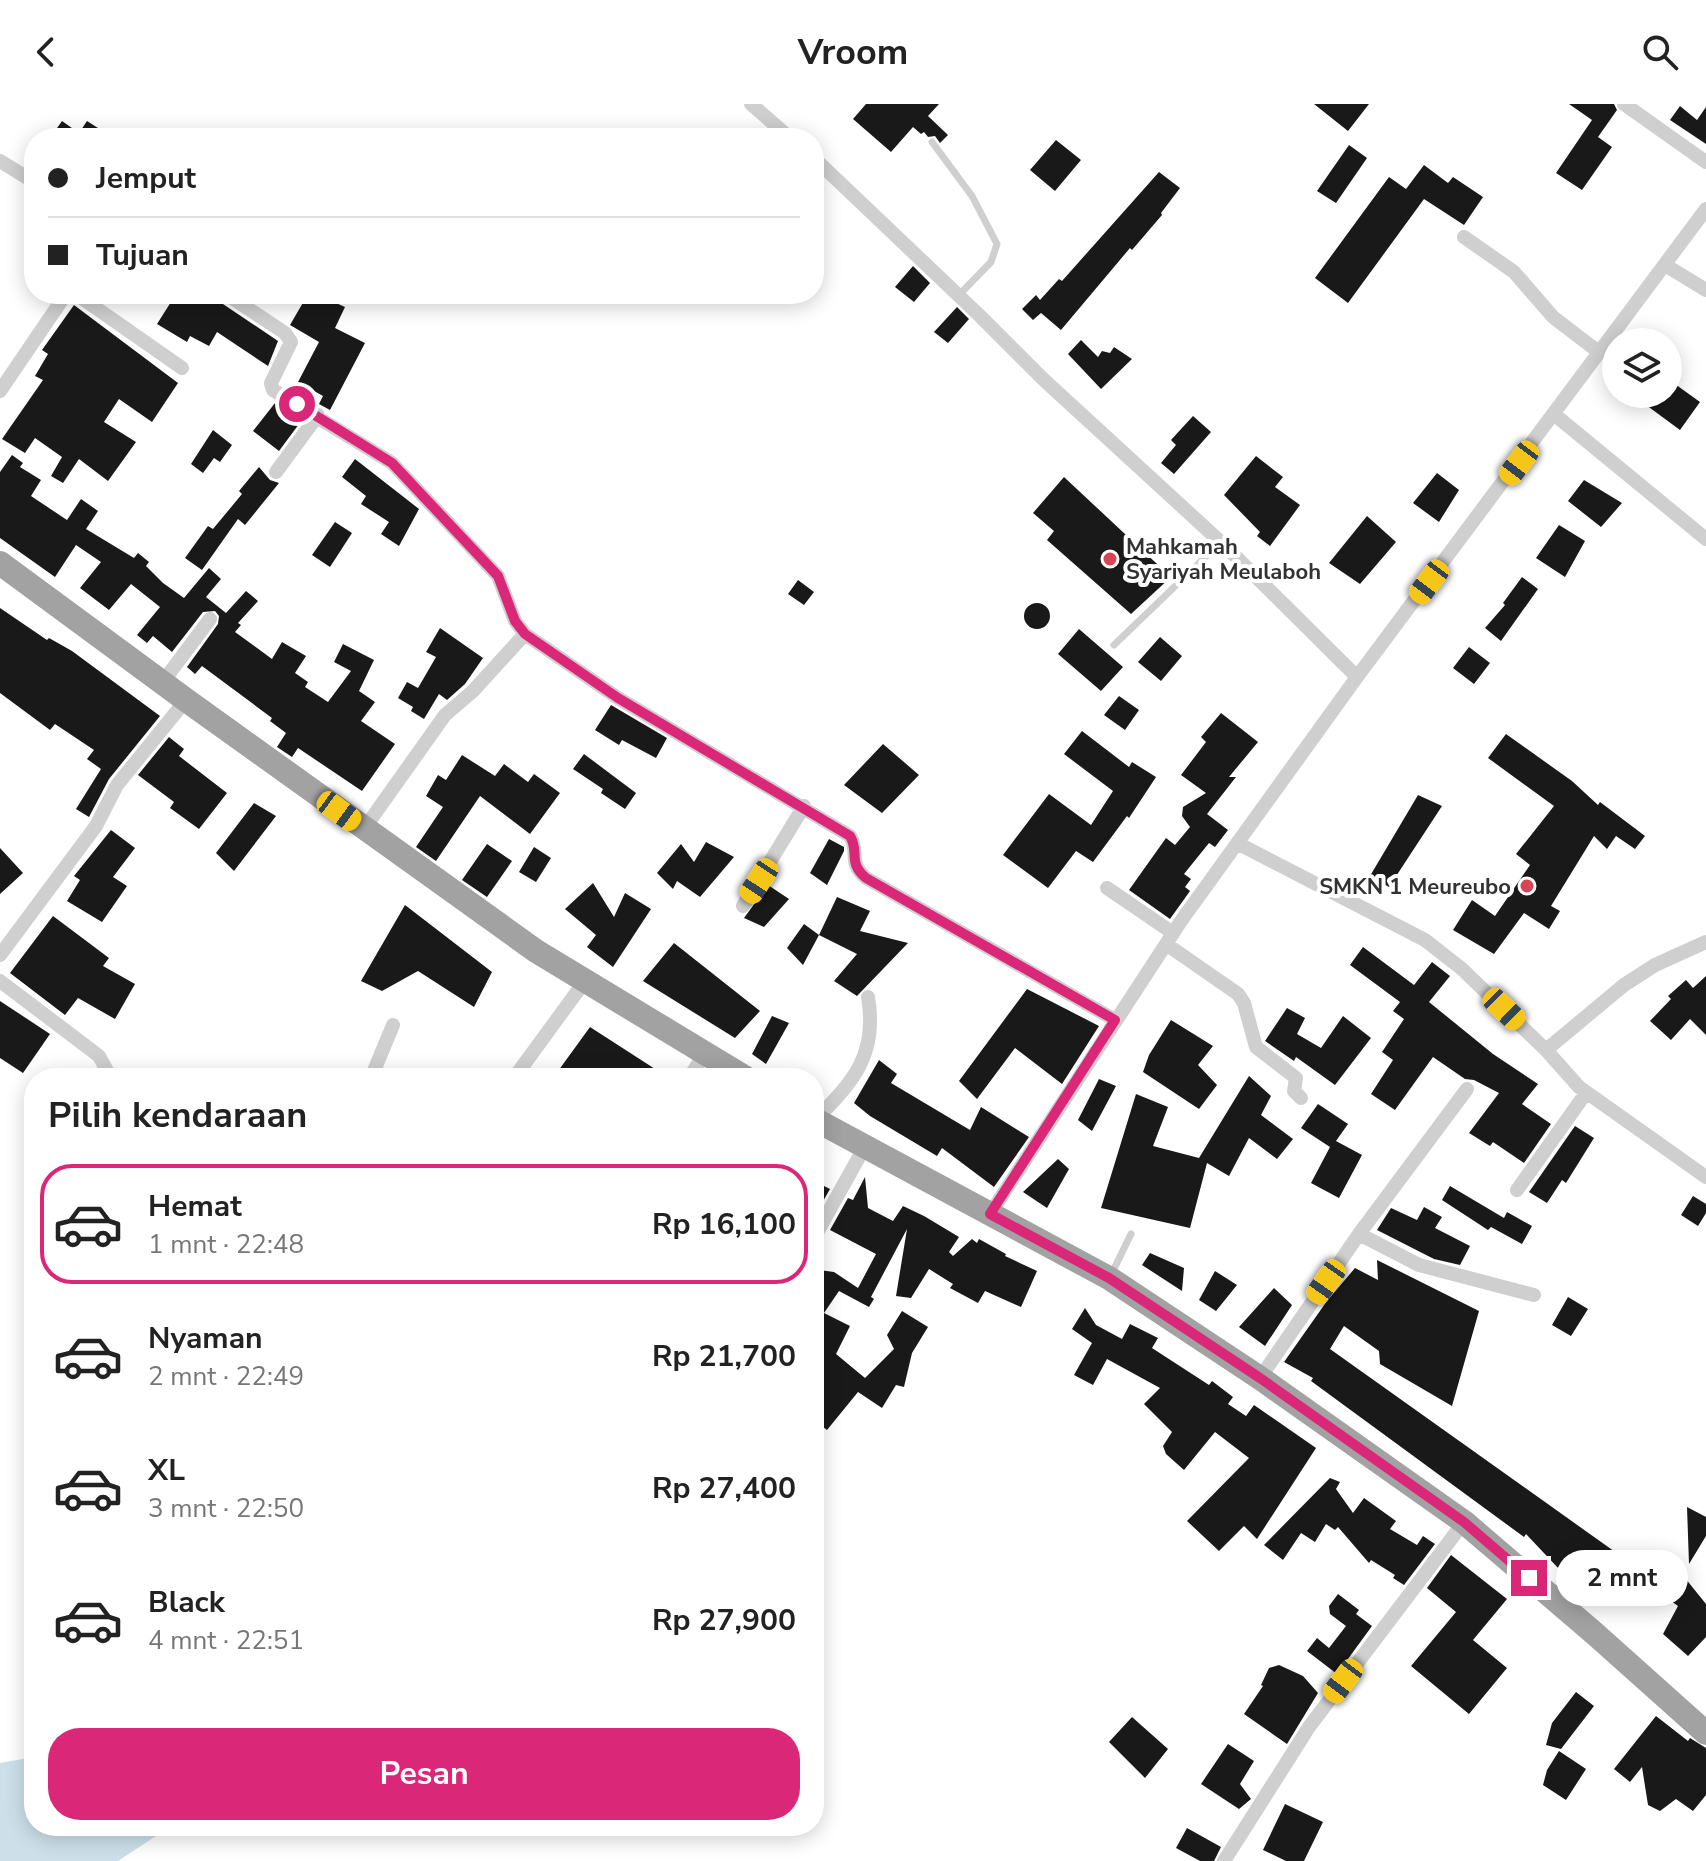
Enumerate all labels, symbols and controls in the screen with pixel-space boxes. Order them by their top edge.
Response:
text: Vroom [798,28,908,77]
icon: back [24,30,68,74]
icon: search [1638,30,1682,74]
text: Jemput [96,158,196,199]
text: Tujuan [96,235,189,276]
map controls [1602,328,1682,408]
button: layers [1602,328,1682,408]
route start [279,386,315,422]
car [1495,437,1543,489]
place label: Mahkamah Syariyah Meulaboh [1126,532,1321,587]
marker: Mahkamah Syariyah Meulaboh [1101,550,1119,568]
car [1405,556,1453,608]
car [313,787,365,835]
car [736,854,782,908]
place label: SMKN 1 Meureubo [1319,872,1511,902]
marker: SMKN 1 Meureubo [1518,877,1536,895]
car [1478,984,1530,1034]
text: Pilih kendaraan [48,1091,307,1140]
text: Hemat [148,1186,242,1227]
icon: car [52,1188,124,1260]
text: Rp 16,100 [652,1204,796,1245]
text: 1 mnt · 22:48 [148,1227,304,1262]
car [1302,1255,1350,1309]
text: Nyaman [148,1318,263,1359]
icon: car [52,1320,124,1392]
text: Rp 21,700 [652,1336,796,1377]
text: 2 mnt · 22:49 [148,1359,304,1394]
text: XL [148,1450,185,1491]
icon: car [52,1452,124,1524]
text: Rp 27,400 [652,1468,796,1509]
text: 3 mnt · 22:50 [148,1491,304,1526]
callout: 2 mnt [1557,1550,1689,1606]
route end [1511,1560,1547,1596]
text: 2 mnt [1587,1560,1657,1595]
text: Black [148,1582,225,1623]
icon: car [52,1584,124,1656]
text: Rp 27,900 [652,1600,796,1641]
text: 4 mnt · 22:51 [148,1623,304,1658]
car [1319,1655,1367,1707]
button: Pesan [48,1728,800,1820]

